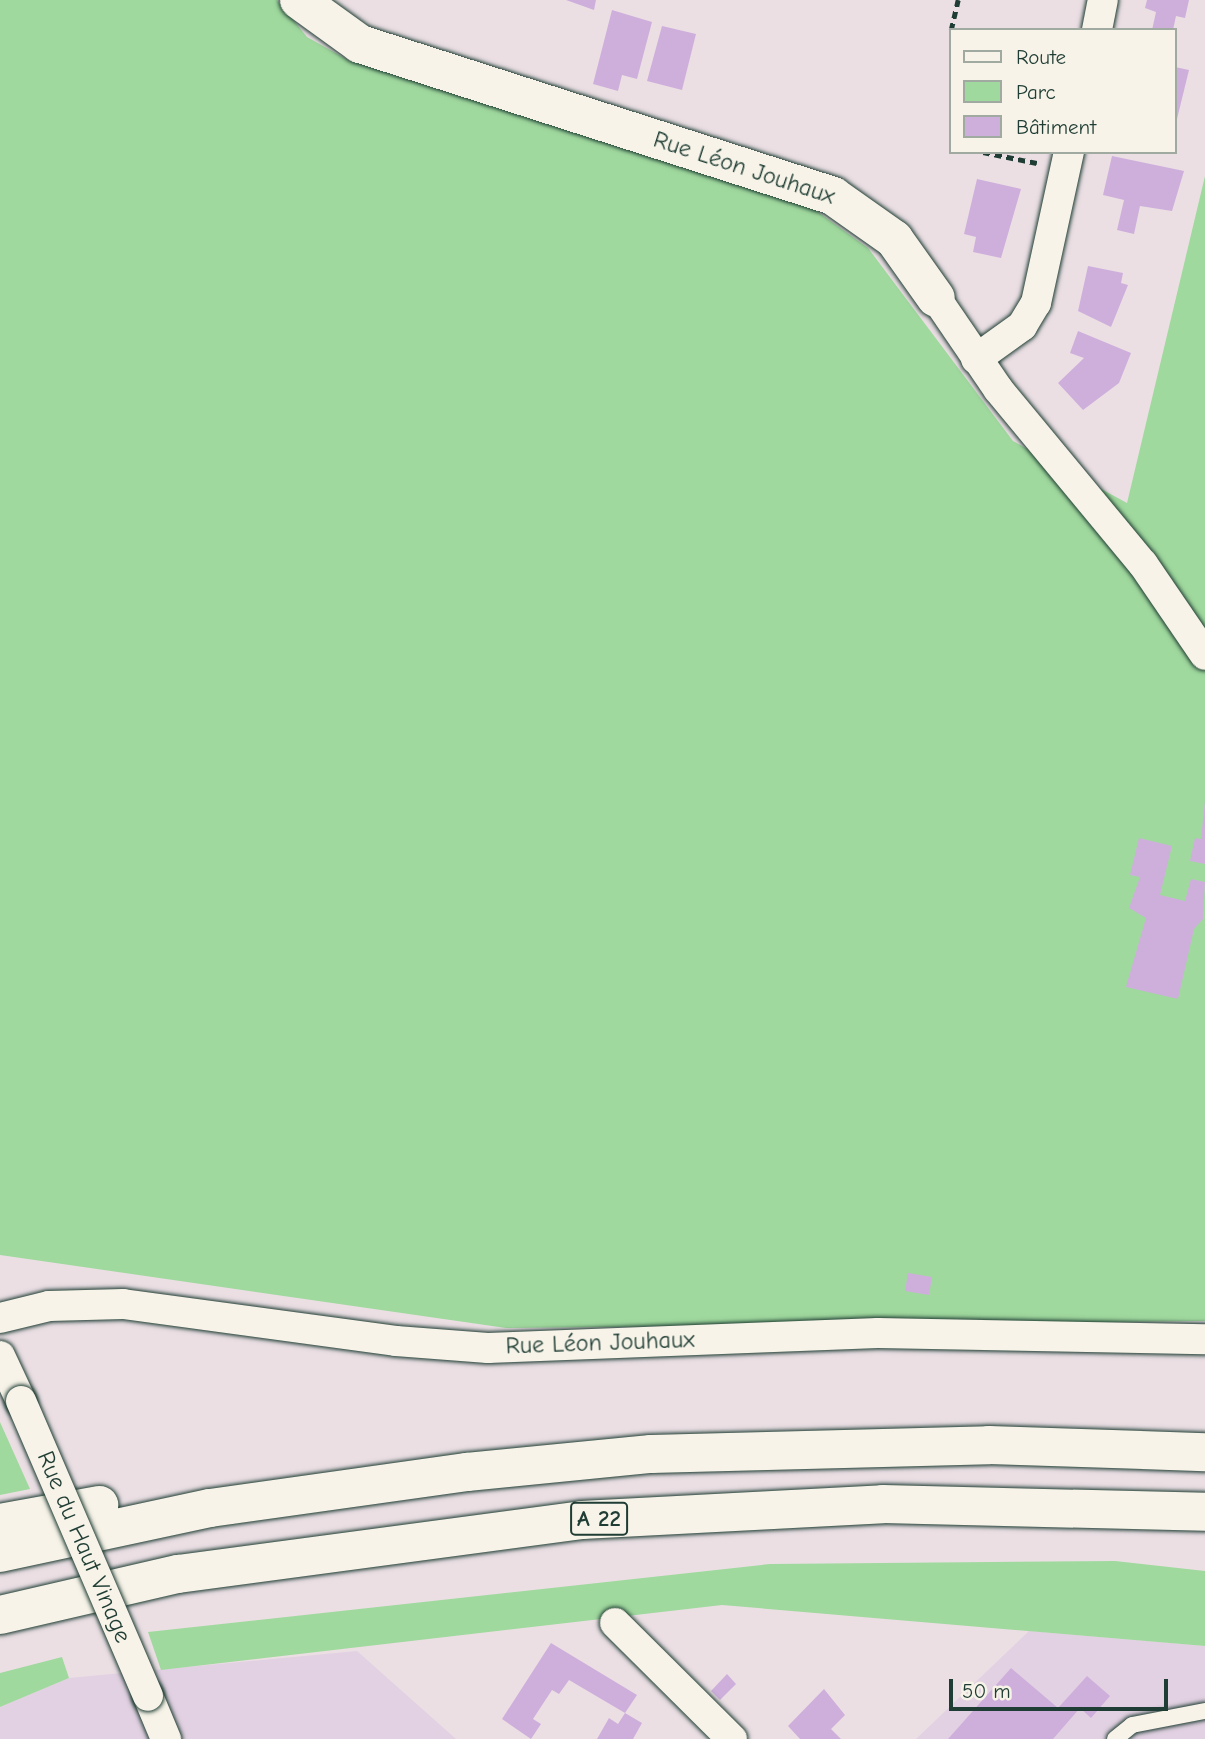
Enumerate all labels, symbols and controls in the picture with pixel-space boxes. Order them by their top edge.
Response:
legend [950,28,1177,154]
text: Route [1016,45,1066,69]
text: Parc [1016,80,1056,104]
text: Bâtiment [1016,115,1096,139]
street label: Rue Léon Jouhaux [650,125,838,211]
street label: Rue Léon Jouhaux [505,1325,695,1361]
street label: Rue du Haut Vinage [31,1447,137,1647]
road number: A 22 [569,1500,629,1538]
scale bar [953,1666,1172,1710]
text: 50 m [962,1679,1011,1703]

